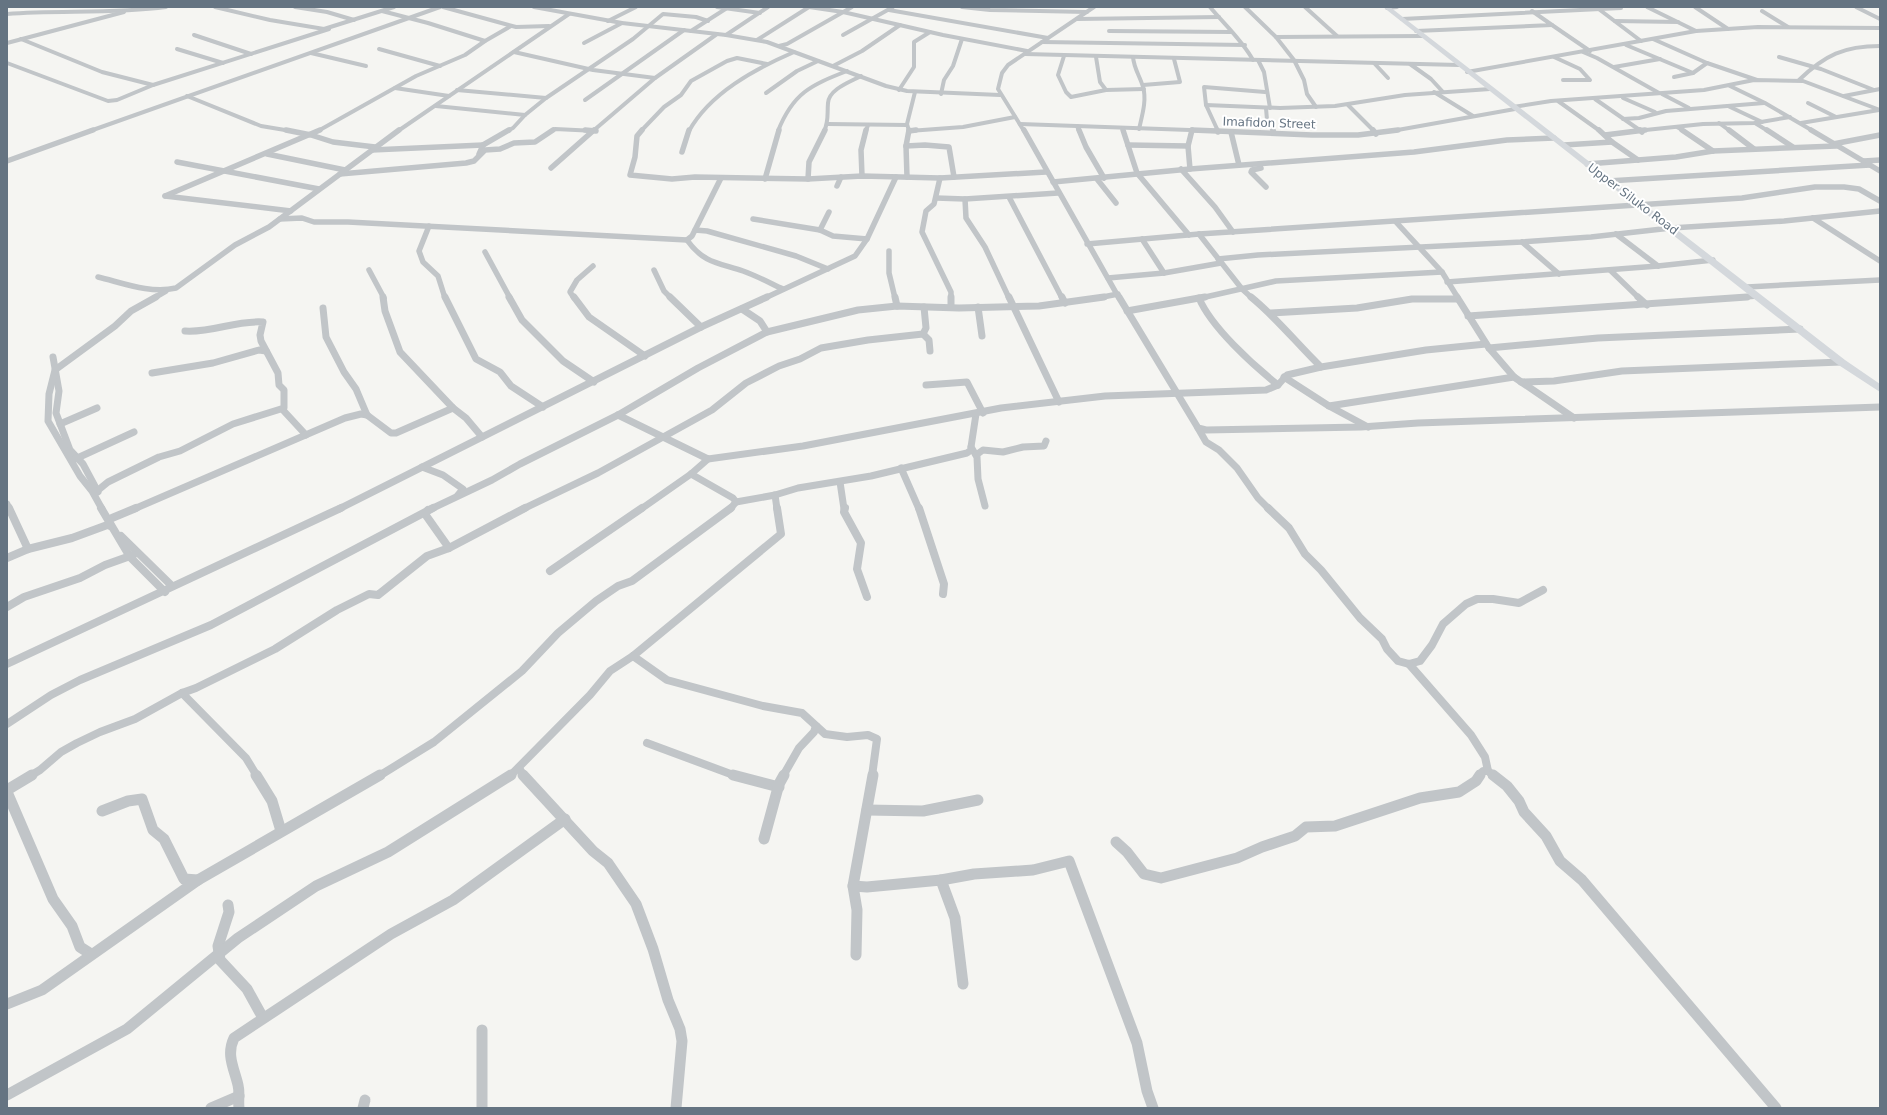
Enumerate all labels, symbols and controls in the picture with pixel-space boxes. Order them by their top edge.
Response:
street label: Imafidon Street [1222,114,1316,132]
street label: Upper Siluko Road [1585,160,1681,238]

